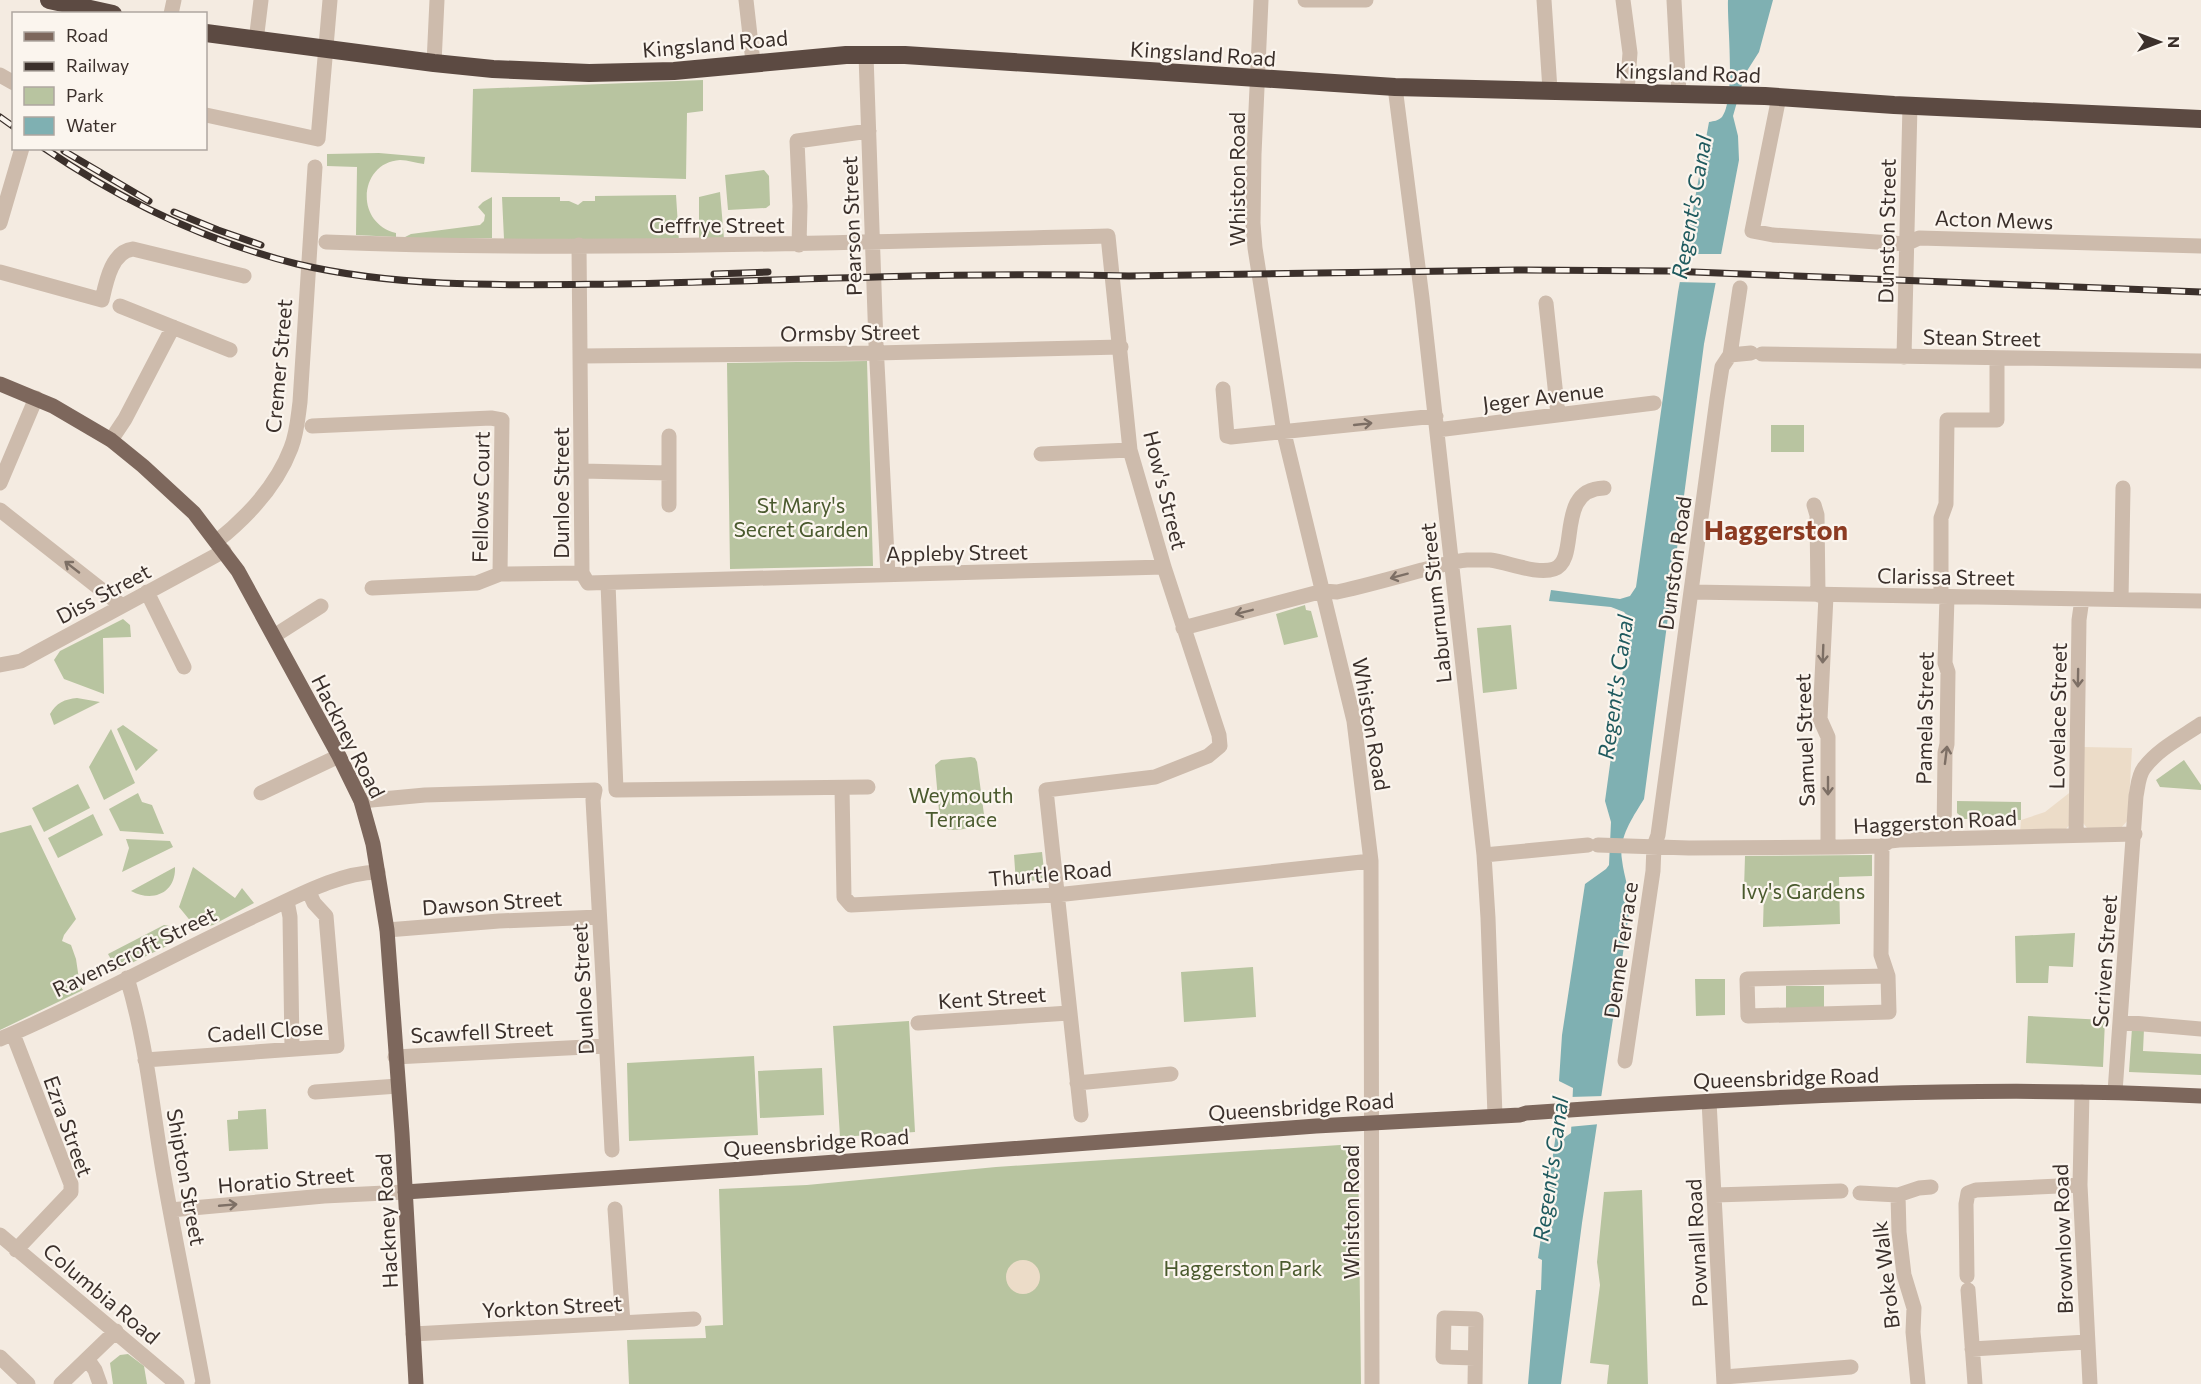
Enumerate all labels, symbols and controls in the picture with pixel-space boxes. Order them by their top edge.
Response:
legend [12,12,207,150]
north arrow [2129,12,2189,72]
text: Road [66,24,108,46]
street label: Kingsland Road [641,24,789,62]
street label: Kingsland Road [1129,35,1277,71]
text: N [2165,36,2184,48]
text: Railway [66,54,129,76]
street label: Kingsland Road [1615,57,1761,87]
text: Park [66,84,104,106]
street label: Whiston Road [1224,112,1249,246]
text: Water [66,114,117,136]
water label: Regent's Canal [1665,133,1717,281]
street label: Pearson Street [836,155,866,297]
street label: Dunston Street [1872,158,1900,304]
street label: Acton Mews [1934,204,2054,234]
street label: Geffrye Street [649,212,785,237]
street label: Cremer Street [260,298,296,434]
street label: Ormsby Street [780,318,920,346]
street label: Stean Street [1923,323,2041,351]
street label: Jeger Avenue [1481,376,1605,416]
one-way arrow [1352,418,1372,429]
street label: Dunloe Street [548,427,573,559]
street label: How's Street [1139,428,1193,552]
street label: Fellows Court [466,431,494,563]
park label: St Mary's Secret Garden [733,492,869,541]
street label: Dunston Road [1652,495,1696,631]
district label: Haggerston [1704,513,1848,546]
street label: Laburnum Street [1414,522,1456,684]
street label: Appleby Street [886,538,1028,566]
street label: Diss Street [52,558,154,628]
one-way arrow [64,560,80,573]
street label: Clarissa Street [1877,562,2015,590]
one-way arrow [1390,571,1409,583]
one-way arrow [1235,607,1254,619]
water label: Regent's Canal [1592,613,1639,761]
street label: Lovelace Street [2043,642,2071,790]
one-way arrow [1818,644,1829,664]
street label: Pamela Street [1910,651,1938,785]
street label: Whiston Road [1348,656,1396,792]
one-way arrow [2072,668,2084,688]
street label: Hackney Road [307,670,391,802]
street label: Samuel Street [1789,673,1819,807]
one-way arrow [1940,746,1951,766]
one-way arrow [1822,776,1834,796]
park label: Weymouth Terrace [909,782,1013,831]
street label: Haggerston Road [1852,804,2018,838]
street label: Thurtle Road [987,855,1113,891]
park label: Ivy's Gardens [1741,878,1865,903]
street label: Denne Terrace [1598,880,1642,1020]
street label: Dawson Street [421,885,563,919]
street label: Scriven Street [2087,894,2121,1028]
street label: Ravenscroft Street [48,901,220,1001]
street label: Dunloe Street [566,923,598,1055]
street label: Kent Street [937,981,1047,1013]
street label: Cadell Close [206,1013,324,1047]
street label: Scawfell Street [410,1015,554,1047]
street label: Queensbridge Road [1692,1061,1880,1093]
street label: Ezra Street [39,1072,99,1180]
street label: Queensbridge Road [1207,1087,1395,1125]
water label: Regent's Canal [1527,1095,1574,1243]
street label: Shipton Street [163,1107,211,1247]
street label: Queensbridge Road [722,1123,910,1161]
street label: Whiston Road [1338,1145,1363,1279]
street label: Hackney Road [370,1153,402,1289]
street label: Horatio Street [216,1161,356,1197]
street label: Brownlow Road [2047,1164,2077,1314]
street label: Pownall Road [1680,1178,1712,1308]
one-way arrow [217,1199,237,1210]
street label: Broke Walk [1866,1220,1904,1330]
street label: Columbia Road [39,1237,165,1349]
park label: Haggerston Park [1164,1255,1322,1280]
street label: Yorkton Street [481,1290,623,1322]

